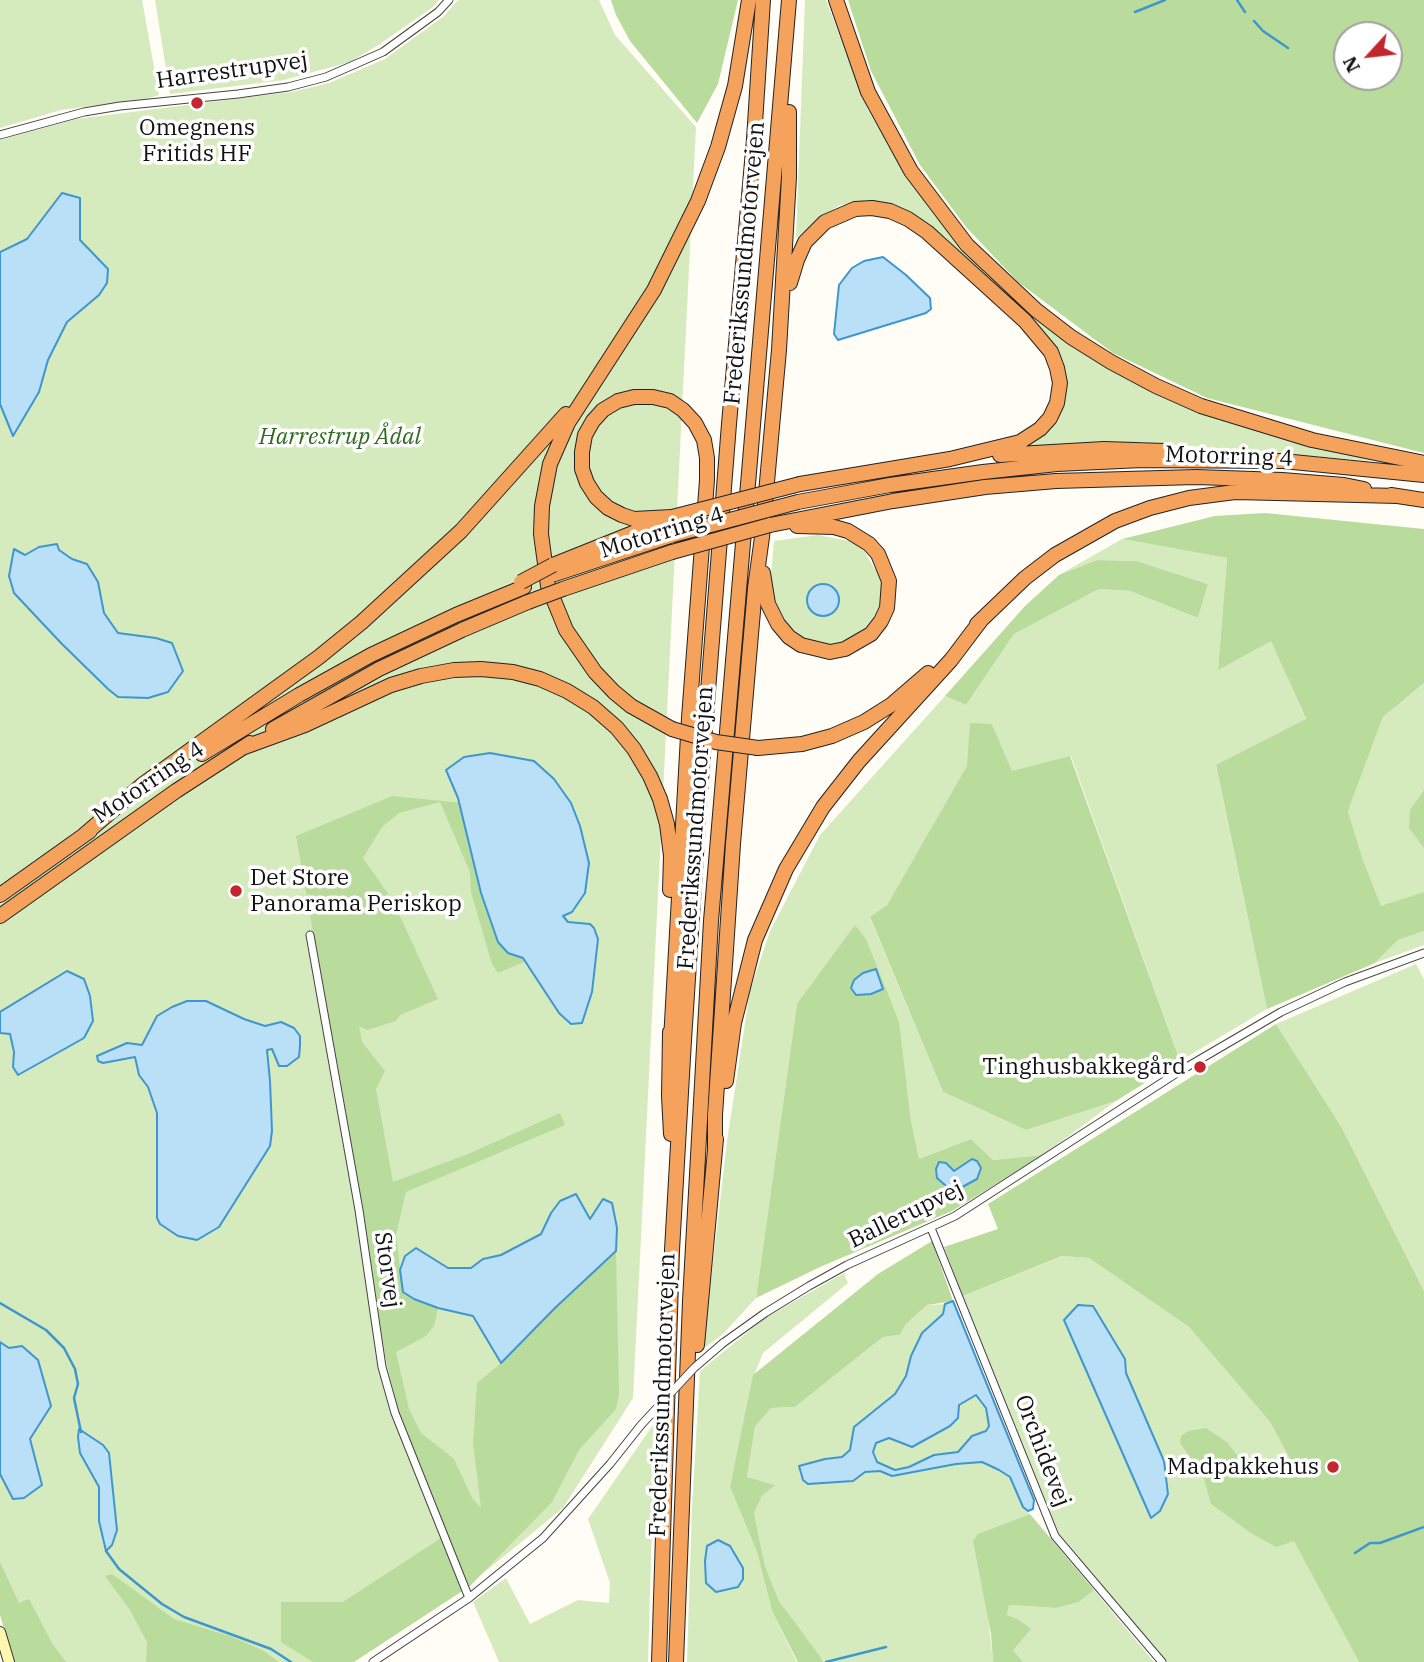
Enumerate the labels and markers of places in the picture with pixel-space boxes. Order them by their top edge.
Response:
marker: Omegnens Fritids HF [189,95,205,111]
place label: Omegnens Fritids HF [139,114,255,168]
place label: Det Store Panorama Periskop [250,864,462,918]
marker: Det Store Panorama Periskop [228,883,244,899]
place label: Tinghusbakkegård [982,1053,1186,1081]
marker: Tinghusbakkegård [1192,1059,1208,1075]
place label: Madpakkehus [1167,1453,1319,1481]
marker: Madpakkehus [1325,1459,1341,1475]

